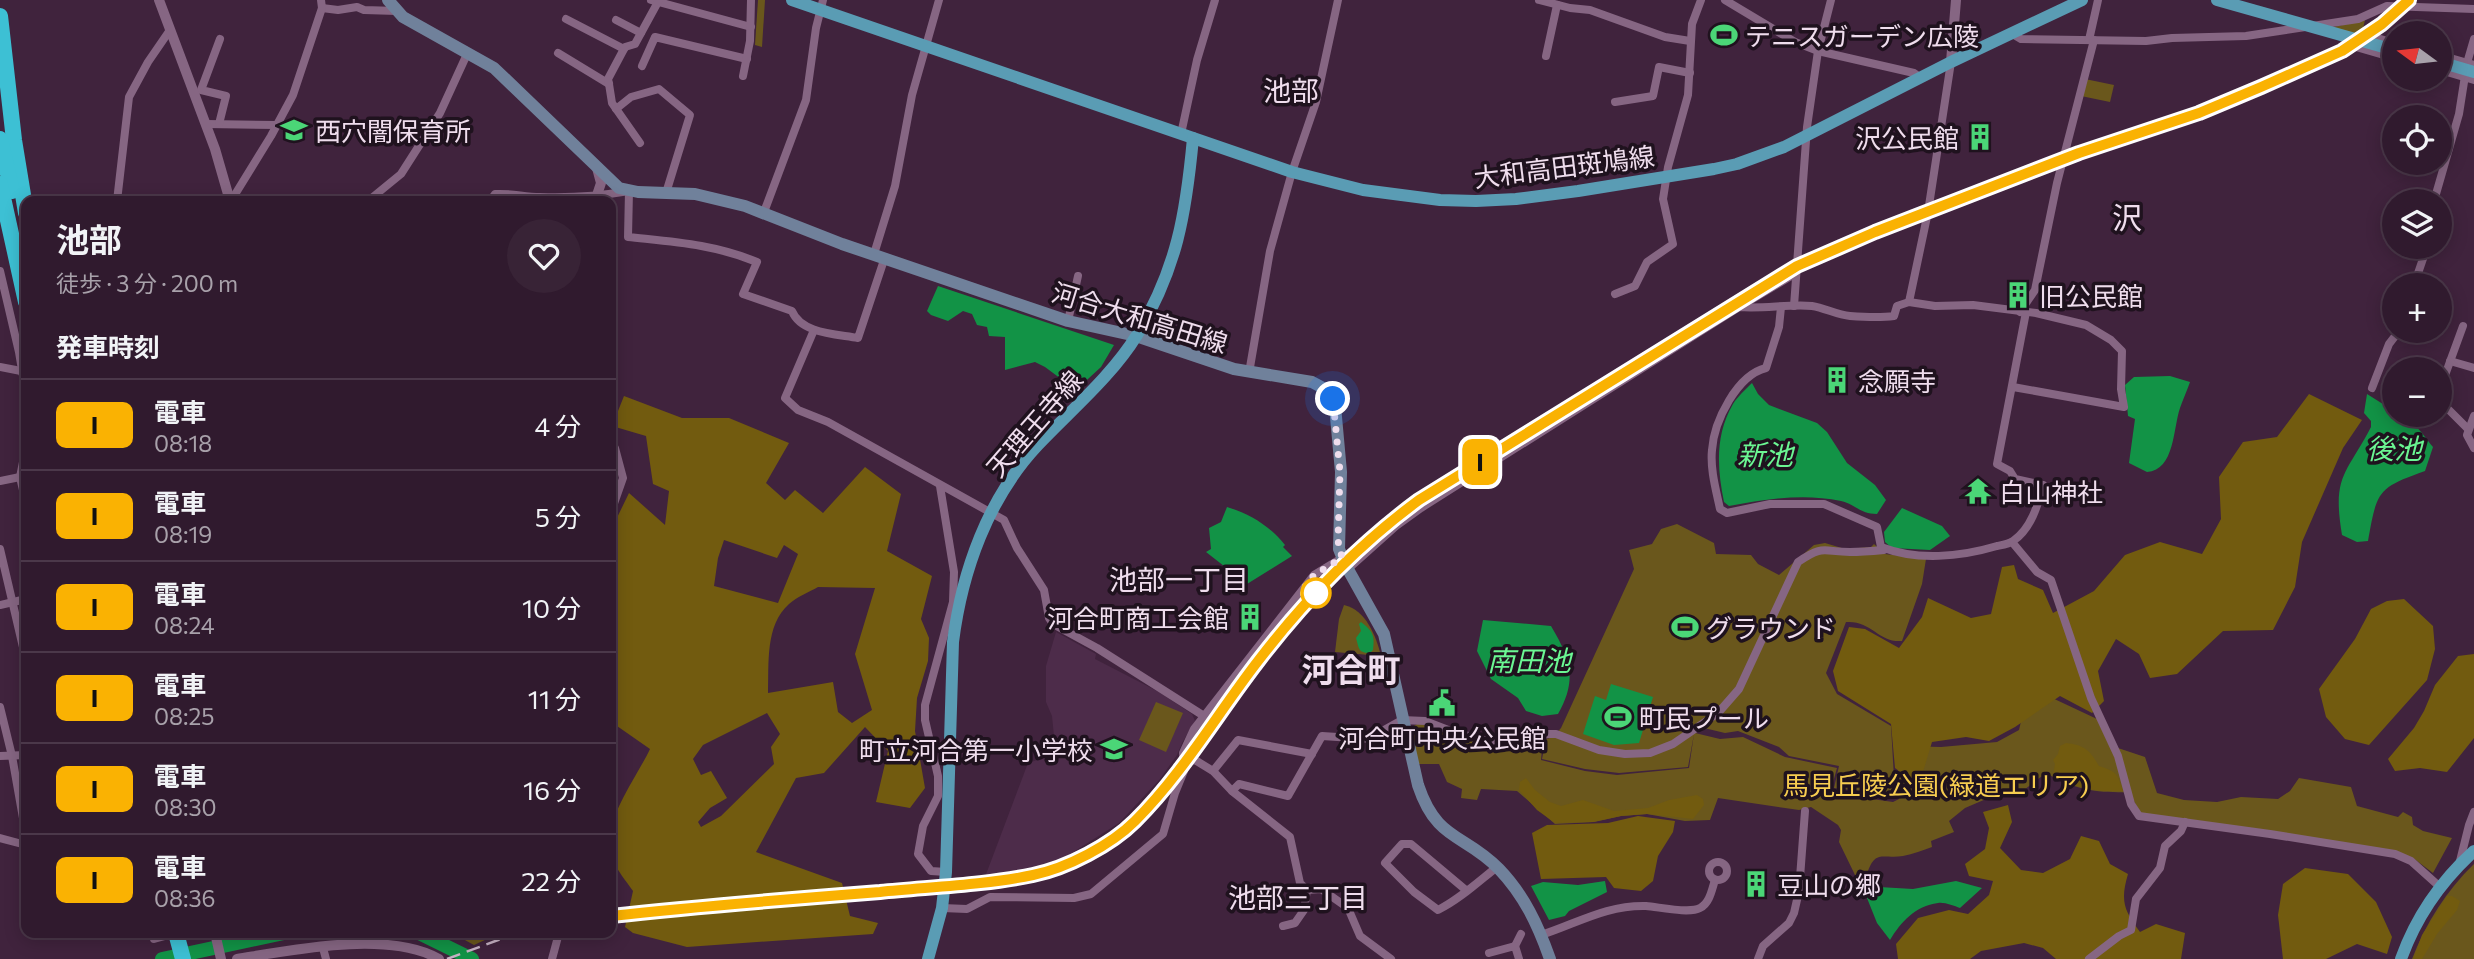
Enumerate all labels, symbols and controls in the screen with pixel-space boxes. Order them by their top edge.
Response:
sports icon: テニスガーデン広陵 [1709,20,1739,50]
place label: テニスガーデン広陵 [1745,20,1979,51]
north arrow [2382,21,2452,91]
map controls [2382,21,2452,427]
district label: 池部 [1263,73,1319,107]
button: locate [2382,105,2452,175]
school or university icon: 西穴闇保育所 [279,115,309,145]
place label: 西穴闇保育所 [315,115,471,146]
place label: 沢公民館 [1855,122,1959,153]
building icon: 沢公民館 [1965,122,1995,152]
street label: 大和高田斑鳩線 [1472,140,1656,192]
button: layers [2382,189,2452,259]
district label: 沢 [2112,198,2142,235]
text: 池部 [56,218,122,259]
button: heart [507,219,581,293]
text: 徒歩 · 3 分 · 200 m [56,269,238,297]
button: + [2382,273,2452,343]
street label: 河合大和高田線 [1048,276,1232,358]
building icon: 旧公民館 [2003,280,2033,310]
place label: 旧公民館 [2039,280,2143,311]
text: 発車時刻 [56,331,160,362]
button: − [2382,357,2452,427]
street label: 天理王寺線 [980,364,1088,482]
building icon: 念願寺 [1822,365,1852,395]
place label: 念願寺 [1858,365,1936,396]
your location [1315,381,1350,416]
text: 電車 [154,396,206,427]
text: I [91,410,98,439]
text: 4 分 [534,410,581,441]
text: 08:18 [154,429,212,457]
water label: 後池 [2366,431,2425,465]
water label: 新池 [1737,437,1796,471]
line badge: I [1457,439,1503,485]
text: I [1476,447,1484,476]
temple icon: 白山神社 [1963,476,1993,506]
place label: 白山神社 [1999,476,2103,507]
text: 電車 [154,487,206,518]
text: I [91,501,98,530]
text: 5 分 [535,501,581,532]
text: 08:19 [154,520,212,548]
district label: 池部一丁目 [1109,562,1249,596]
text: 電車 [154,578,206,609]
unlabelled marker [1301,578,1331,608]
text: I [91,592,98,621]
text: 10 分 [522,592,581,623]
place label: 河合町商工会館 [1047,602,1229,633]
building icon: 河合町商工会館 [1235,602,1265,632]
text: 08:24 [154,611,215,639]
sports icon: グラウンド [1670,612,1700,642]
place label: グラウンド [1706,612,1836,643]
water label: 南田池 [1487,643,1574,677]
district label: 河合町 [1302,648,1401,689]
text: 電車 [154,669,206,700]
text: I [91,683,98,712]
text: 11 分 [528,683,581,714]
public building icon: 河合町中央公民館 [1427,688,1457,718]
text: 08:25 [154,702,214,730]
sports icon: 町民プール [1603,702,1633,732]
place label: 町民プール [1639,702,1769,733]
place label: 河合町中央公民館 [1338,722,1546,753]
place label: 町立河合第一小学校 [859,734,1093,765]
school or university icon: 町立河合第一小学校 [1099,734,1129,764]
text: 電車 [154,760,206,791]
park label: 馬見丘陵公園(緑道エリア) [1783,769,2089,800]
text: I [91,774,98,803]
text: 16 分 [523,774,581,805]
text: 08:30 [154,793,217,821]
text: 電車 [154,851,206,882]
text: I [91,865,98,894]
text: 22 分 [521,865,581,896]
building icon: 豆山の郷 [1741,869,1771,899]
place label: 豆山の郷 [1777,869,1881,900]
district label: 池部三丁目 [1228,880,1368,914]
text: 08:36 [154,884,215,912]

